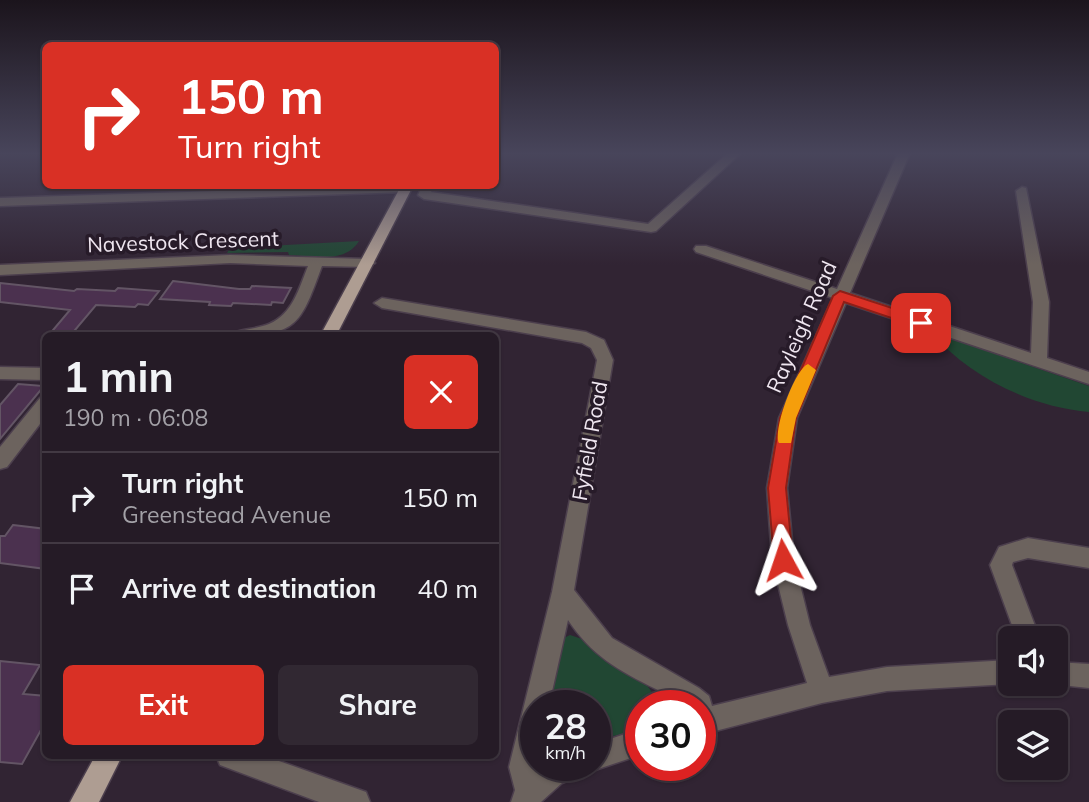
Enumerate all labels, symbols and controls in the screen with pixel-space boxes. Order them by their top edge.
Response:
text: 150 m [178,65,324,126]
icon: right [63,70,154,161]
text: Turn right [178,126,321,166]
street label: Navestock Crescent [87,225,279,257]
street label: Rayleigh Road [760,257,842,397]
pin [891,293,951,353]
icon: arrive [902,304,940,342]
text: 1 min [63,350,174,403]
button: close [404,355,478,429]
street label: Fyfield Road [566,379,612,503]
text: 190 m · 06:08 [63,403,208,432]
text: Turn right [122,467,243,500]
icon: right [63,479,101,517]
text: 150 m [402,481,478,514]
text: Greenstead Avenue [122,500,331,529]
position arrow [746,523,820,597]
icon: arrive [63,570,101,608]
text: Arrive at destination [122,572,377,605]
text: 40 m [417,572,478,605]
map controls [998,626,1068,780]
button: sound [998,626,1068,696]
button: Exit [63,665,264,745]
button: Share [278,665,478,745]
speed limit sign: 30 [625,690,716,781]
text: 28 [544,704,587,748]
button: layers [998,710,1068,780]
text: km/h [545,741,586,764]

